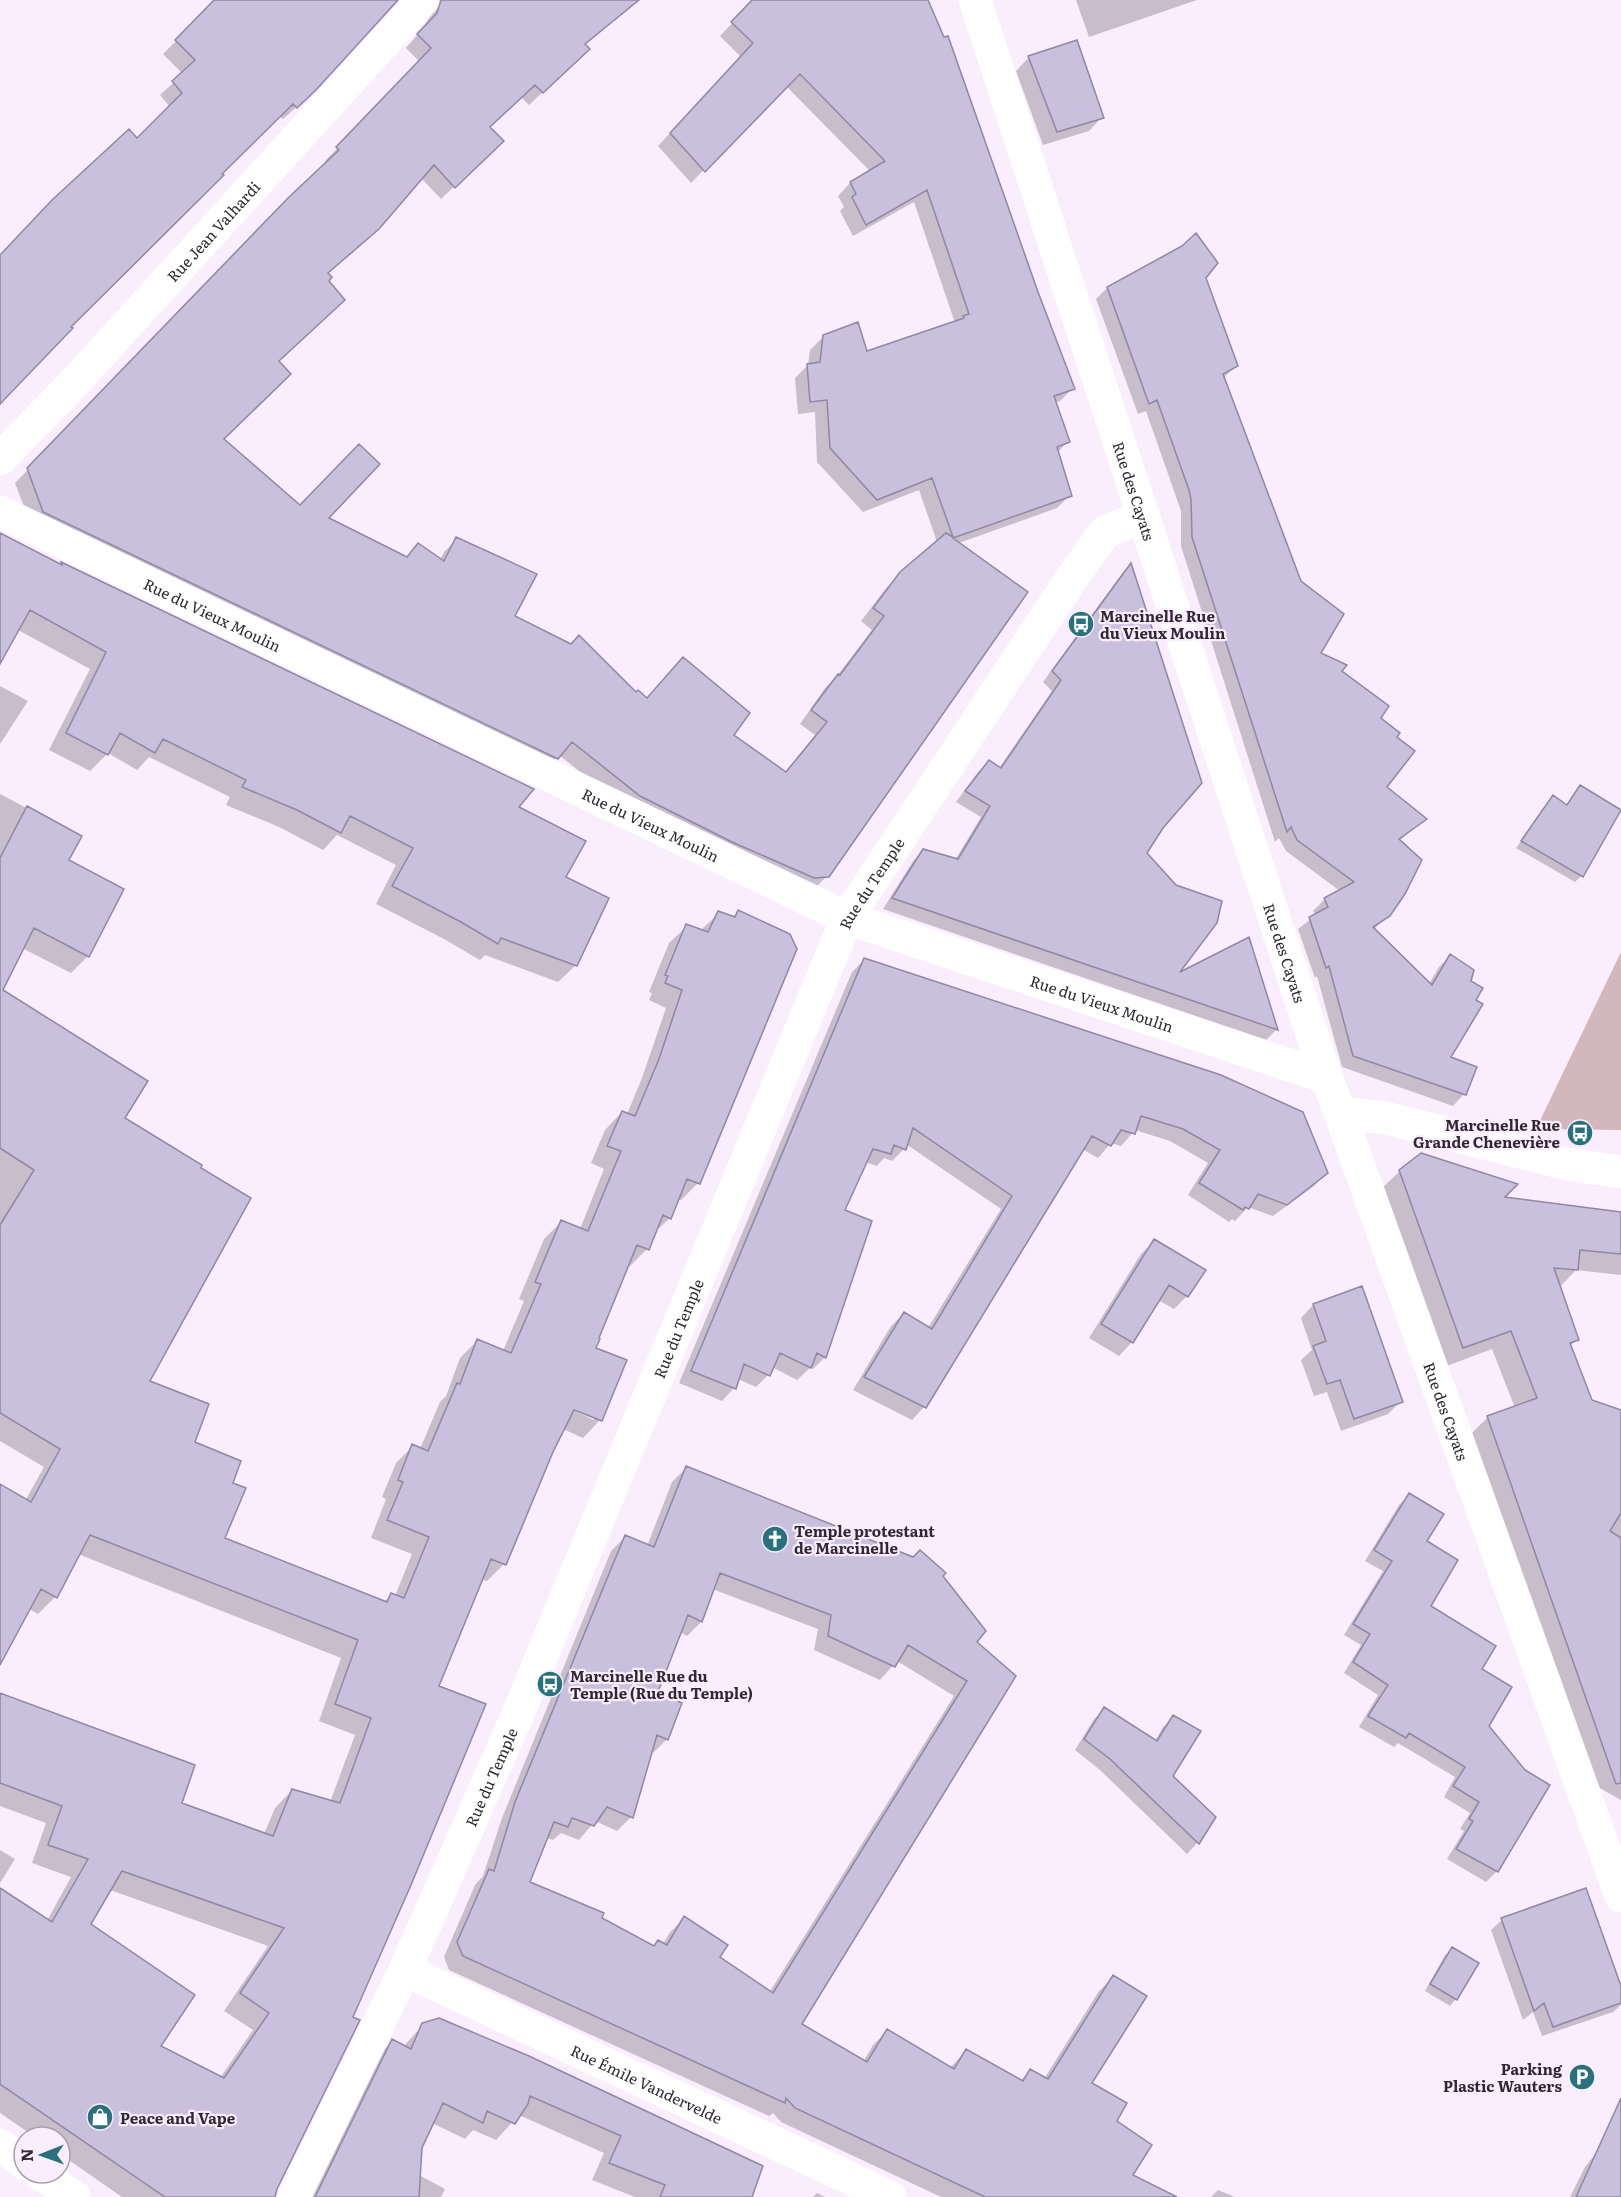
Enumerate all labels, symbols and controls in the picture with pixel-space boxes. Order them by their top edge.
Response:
street label: Rue Jean Valhardi [161,175,265,286]
street label: Rue des Cayats [1108,438,1162,543]
street label: Rue du Vieux Moulin [140,571,285,657]
place label: Marcinelle Rue du Vieux Moulin [1100,604,1226,644]
bus stop icon: Marcinelle Rue du Vieux Moulin [1066,609,1096,639]
street label: Rue du Vieux Moulin [579,781,724,867]
street label: Rue du Temple [832,832,909,932]
street label: Rue des Cayats [1259,900,1312,1005]
street label: Rue du Vieux Moulin [1027,968,1177,1037]
place label: Marcinelle Rue Grande Chenevière [1413,1113,1561,1153]
bus stop icon: Marcinelle Rue Grande Chenevière [1565,1118,1595,1148]
street label: Rue du Temple [647,1275,708,1381]
street label: Rue des Cayats [1419,1359,1475,1464]
place label: Temple protestant de Marcinelle [794,1519,935,1559]
church icon: Temple protestant de Marcinelle [760,1524,790,1554]
place label: Marcinelle Rue du Temple (Rue du Temple) [570,1664,753,1704]
bus stop icon: Marcinelle Rue du Temple (Rue du Temple) [535,1669,565,1699]
street label: Rue du Temple [458,1723,522,1830]
street label: Rue Émile Vandervelde [567,2038,726,2129]
place label: Parking Plastic Wauters [1443,2057,1563,2097]
parking icon: Parking Plastic Wauters [1567,2062,1597,2092]
shop icon: Peace and Vape [85,2102,115,2132]
place label: Peace and Vape [120,2106,236,2129]
north arrow [12,2125,72,2185]
text: N [14,2148,38,2162]

